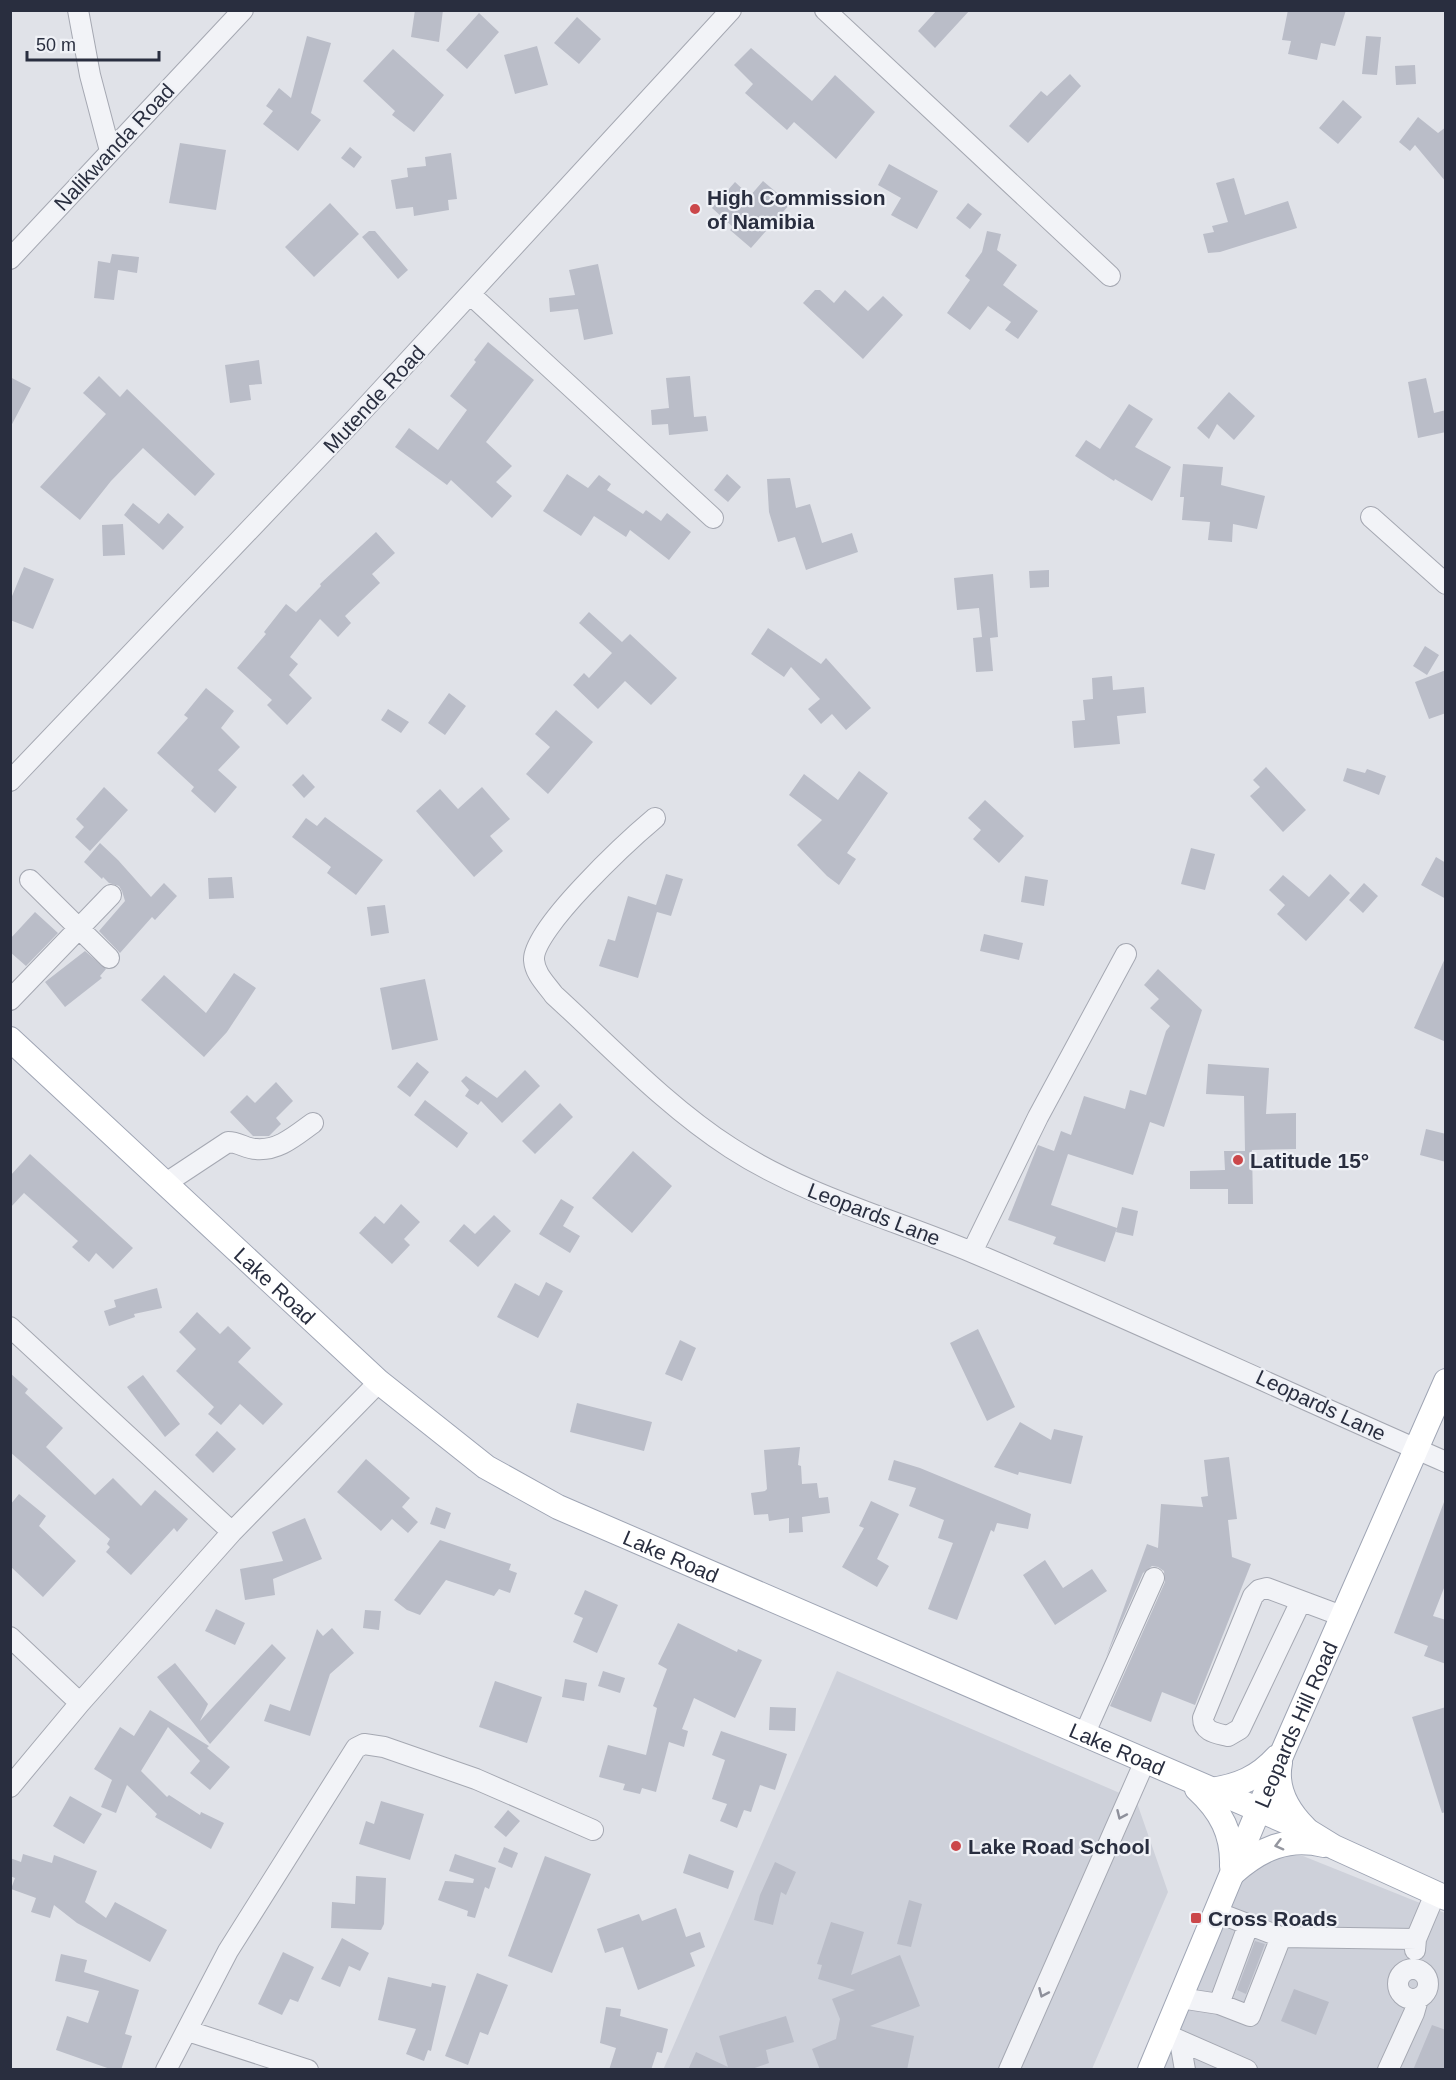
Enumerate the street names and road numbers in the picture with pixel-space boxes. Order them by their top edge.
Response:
street label: Nalikwanda Road [49,79,179,215]
street label: Mutende Road [319,341,429,457]
street label: Leopards Lane [804,1178,944,1250]
street label: Lake Road [230,1242,320,1328]
street label: Leopards Lane [1253,1365,1389,1445]
street label: Lake Road [620,1525,722,1587]
street label: Leopards Hill Road [1249,1638,1341,1811]
street label: Lake Road [1066,1718,1168,1779]

